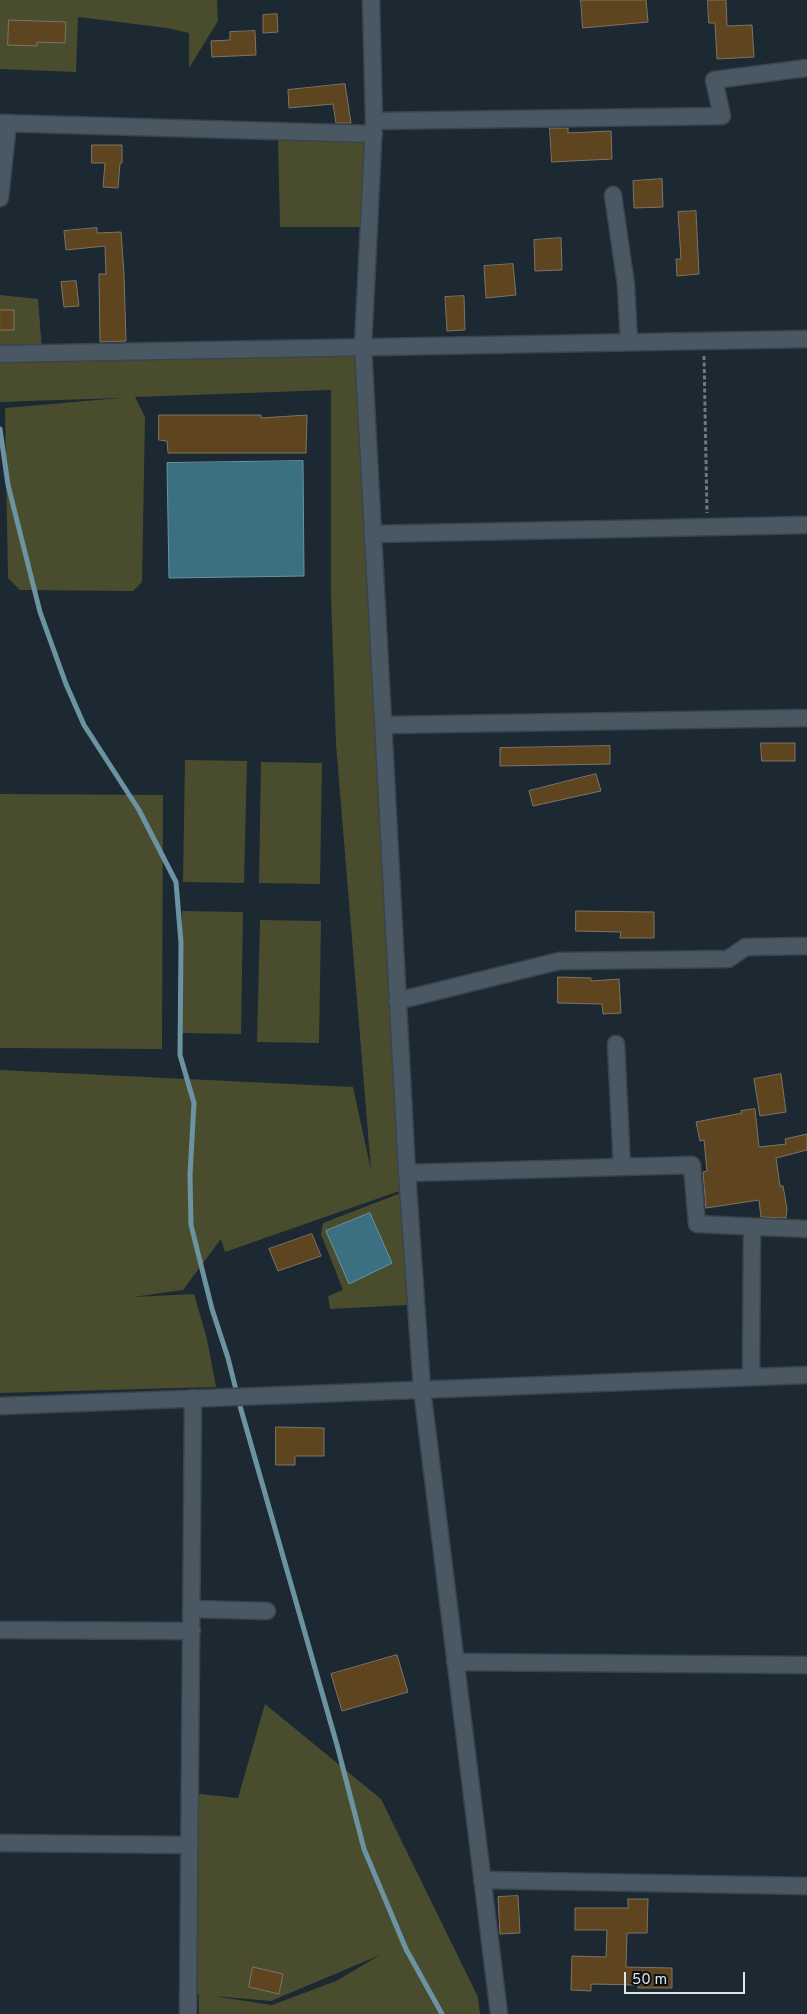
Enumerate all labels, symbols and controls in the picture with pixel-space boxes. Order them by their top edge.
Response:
scale bar [627,1962,748,1994]
text: 50 m [632,1971,667,1990]

